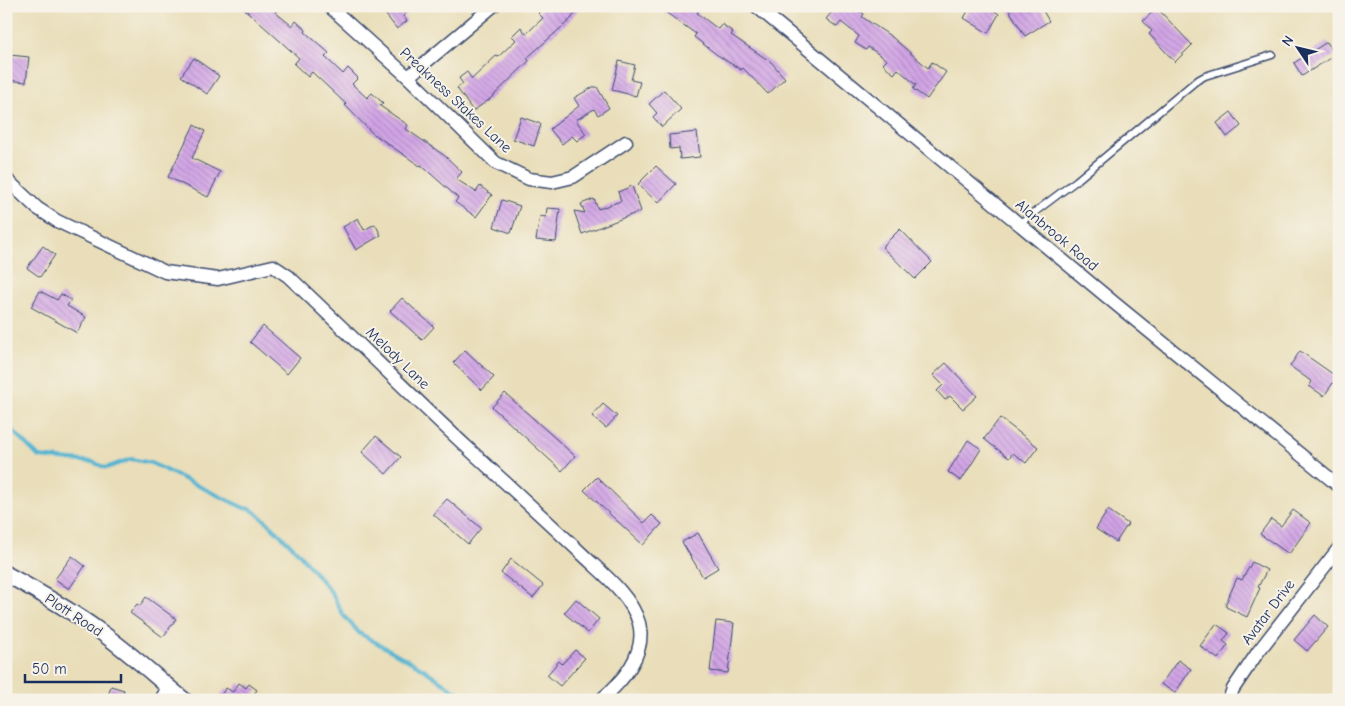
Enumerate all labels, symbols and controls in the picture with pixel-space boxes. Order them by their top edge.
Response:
north arrow [1272,22,1322,72]
text: N [1278,32,1297,49]
street label: Preakness Stakes Lane [396,44,516,157]
street label: Alanbrook Road [1012,195,1102,275]
street label: Melody Lane [362,323,434,393]
street label: Avatar Drive [1238,575,1299,648]
street label: Plott Road [42,590,106,640]
scale bar [25,651,121,683]
text: 50 m [32,660,67,678]

